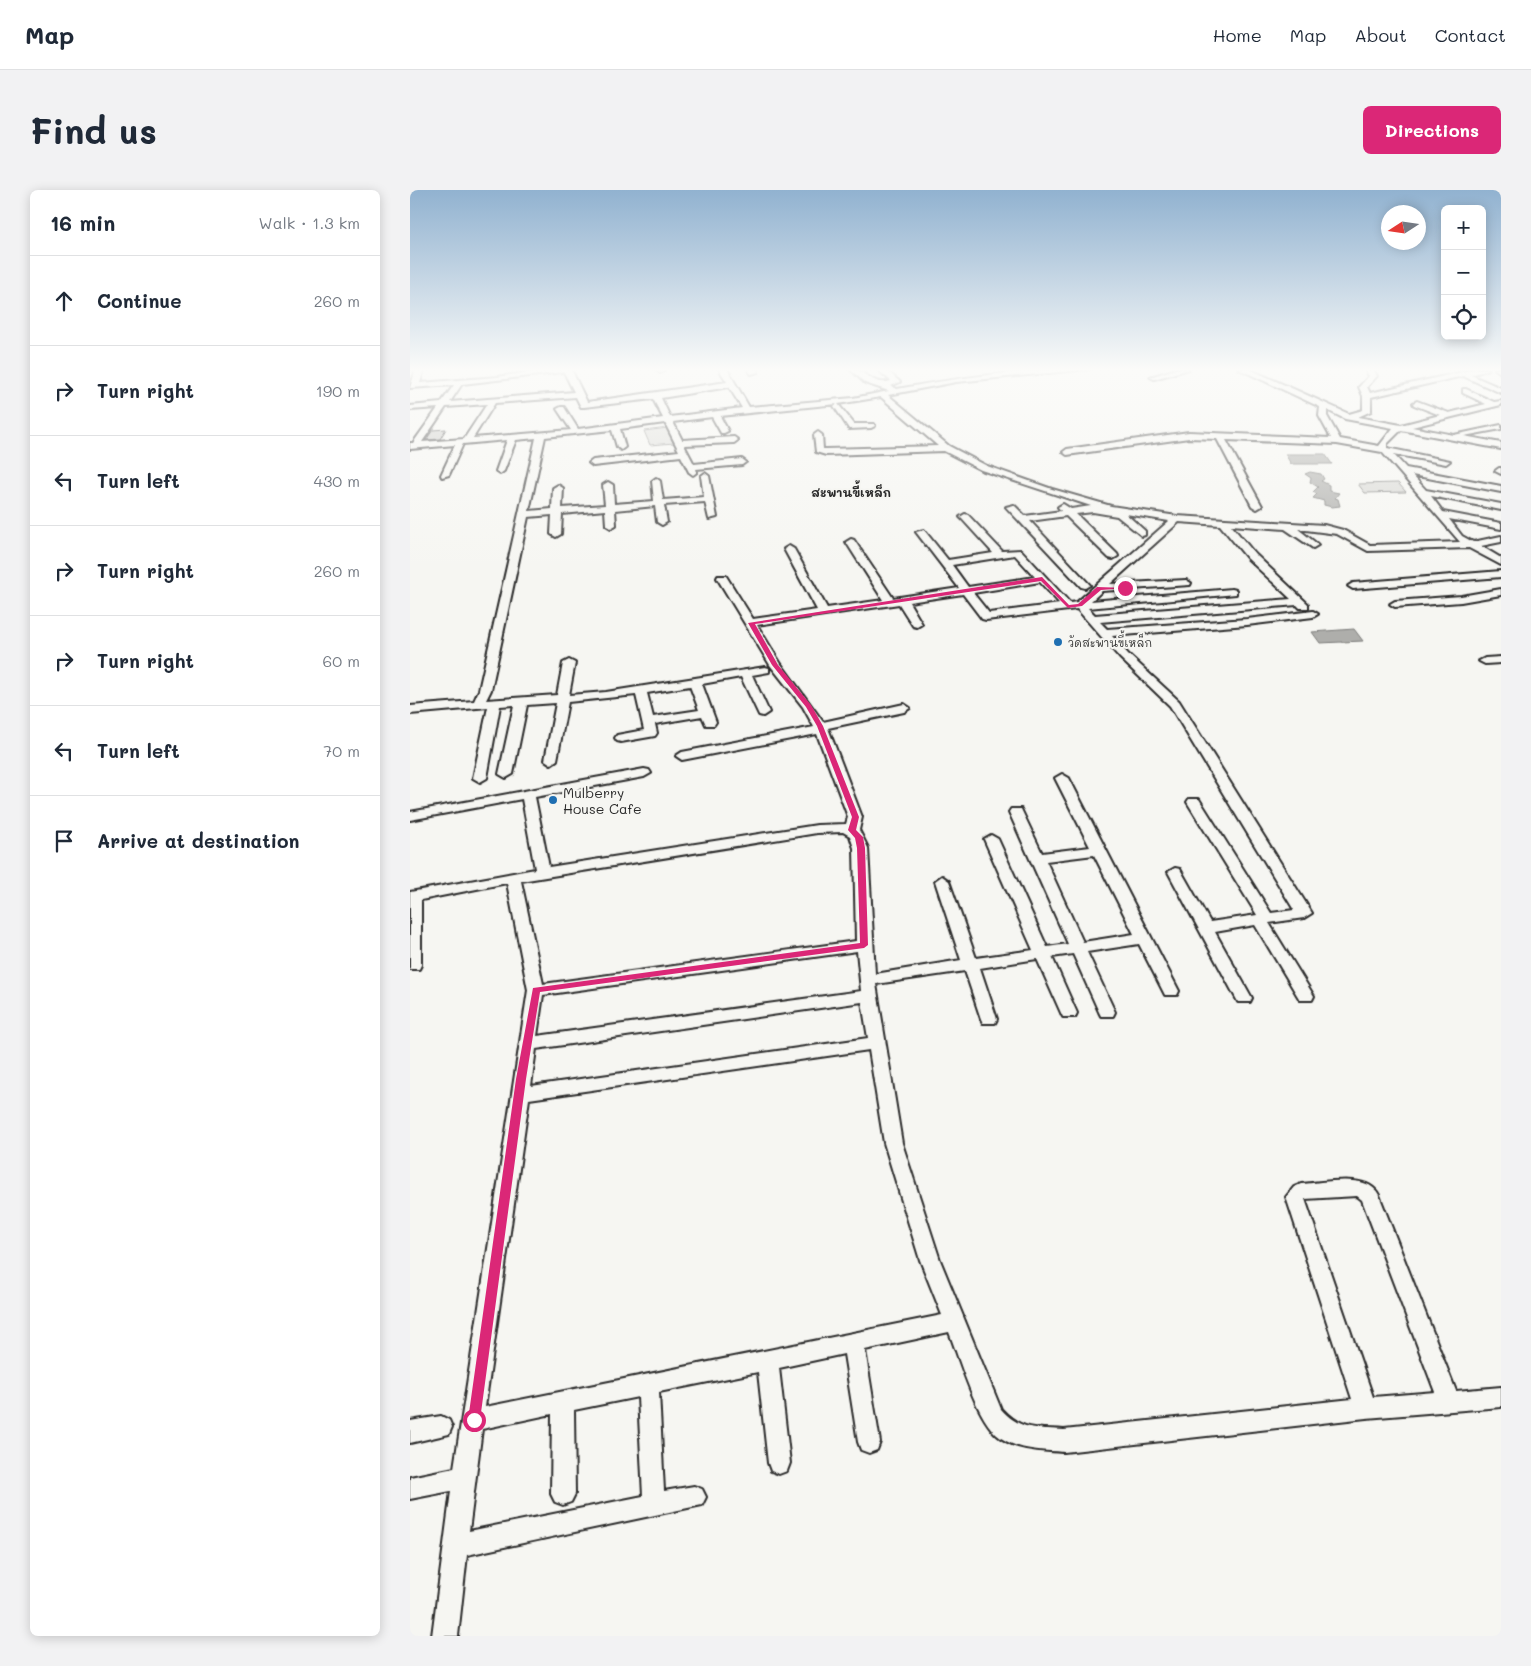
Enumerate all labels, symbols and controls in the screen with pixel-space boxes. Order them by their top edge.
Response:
text: Map [25,19,74,50]
text: Home [1213,23,1262,47]
text: Map [1290,23,1326,47]
text: About [1354,23,1407,47]
text: Contact [1435,23,1506,47]
button: Directions [1363,106,1501,154]
text: Find us [30,107,157,153]
north arrow [1381,205,1426,250]
map controls [1441,205,1486,340]
button: + [1441,205,1486,250]
text: 16 min [50,209,115,236]
text: Walk · 1.3 km [259,212,360,233]
button: − [1441,250,1486,295]
icon: ahead [50,287,78,315]
text: Continue [97,288,182,313]
text: 260 m [314,290,360,311]
button: locate [1441,295,1486,340]
icon: right [50,377,78,405]
text: Turn right [97,378,194,403]
text: 190 m [316,380,360,401]
icon: left [50,467,78,495]
text: Turn left [97,468,180,493]
text: 430 m [313,470,360,491]
district label: สะพานขี้เหล็ก [811,480,891,500]
icon: right [50,557,78,585]
text: Turn right [97,558,194,583]
text: 260 m [314,560,360,581]
route end [1114,577,1137,600]
place label: วัดสะพานขี้เหล็ก [1068,630,1152,650]
marker: วัดสะพานขี้เหล็ก [1052,636,1064,648]
icon: right [50,647,78,675]
text: Turn right [97,648,194,673]
text: 60 m [323,650,360,671]
icon: left [50,737,78,765]
text: Turn left [97,738,180,763]
text: 70 m [323,740,360,761]
place label: Mulberry House Cafe [563,783,642,818]
marker: Mulberry House Cafe [547,794,559,806]
icon: arrive [50,827,78,855]
text: Arrive at destination [97,828,300,853]
route start [463,1409,486,1432]

